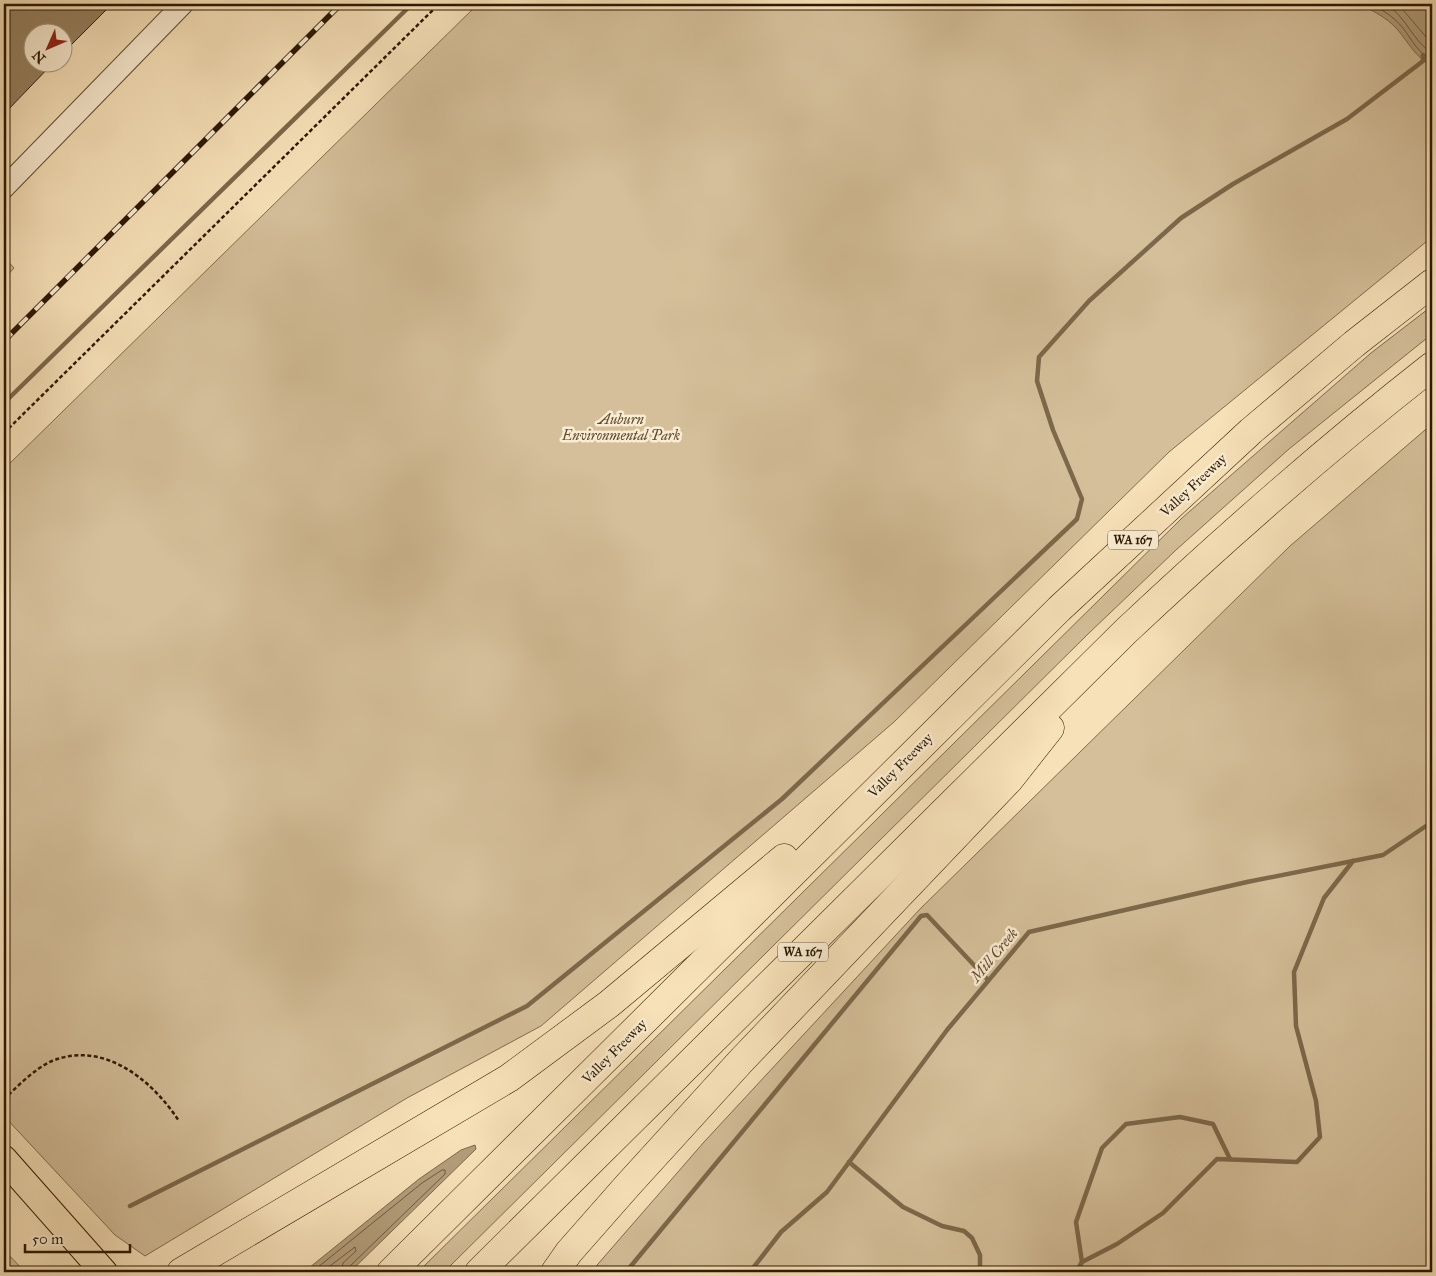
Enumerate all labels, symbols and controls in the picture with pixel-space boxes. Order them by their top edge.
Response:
north arrow [22,22,72,72]
text: N [29,47,49,67]
park label: Auburn Environmental Park [561,411,681,444]
street label: Valley Freeway [1156,450,1230,521]
road number: WA 167 [1108,530,1158,550]
street label: Valley Freeway [864,729,937,802]
water label: Mill Creek [965,924,1022,987]
road number: WA 167 [778,942,828,962]
street label: Valley Freeway [578,1015,651,1088]
scale bar [25,1221,130,1253]
text: 50 m [32,1230,64,1248]

